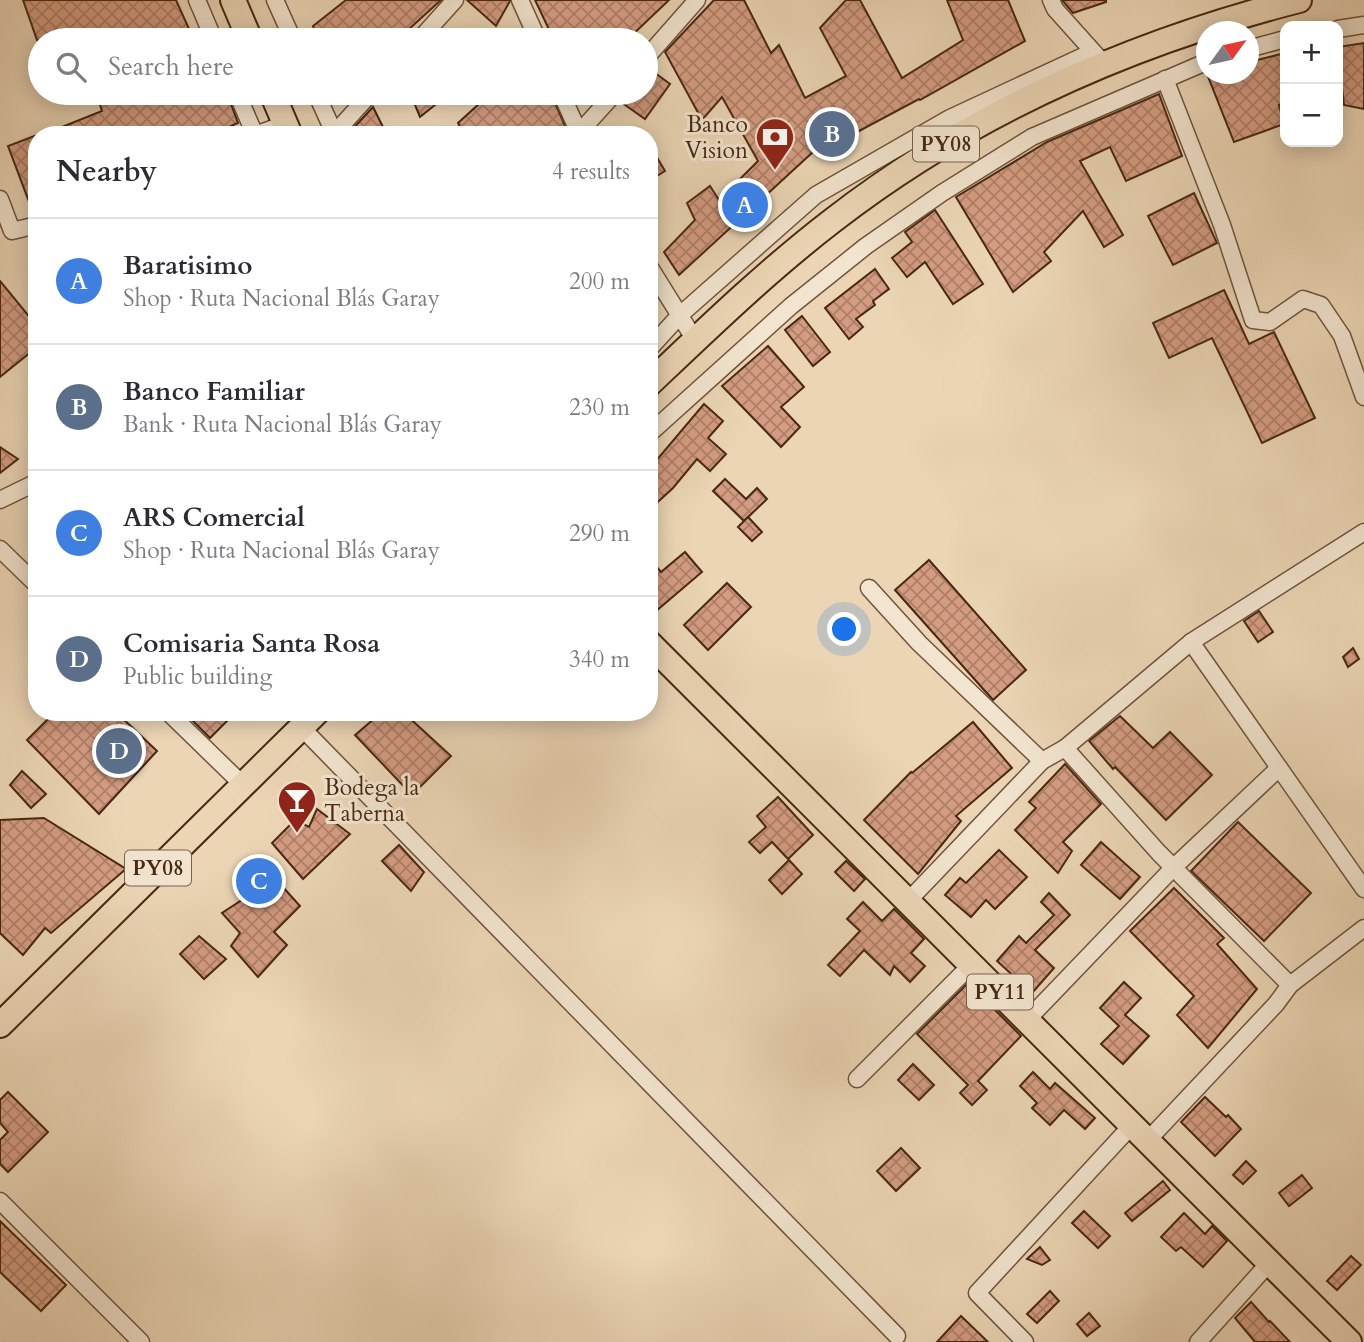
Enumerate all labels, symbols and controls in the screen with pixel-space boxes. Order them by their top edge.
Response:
north arrow [1196,21,1259,84]
map controls [1280,21,1343,147]
button: + [1280,21,1343,84]
search box [28,28,658,105]
icon: search [52,48,90,86]
text: Search here [108,49,234,84]
button: − [1280,84,1343,147]
pin: B [809,108,855,160]
place label: Banco Vision [685,109,748,166]
bank icon: Banco Vision [754,116,796,171]
road number: PY08 [913,127,979,162]
text: Nearby [56,151,157,192]
text: 4 results [552,156,630,187]
pin: A [722,179,768,231]
text: Baratisimo [123,248,252,283]
text: A [70,266,88,297]
text: 200 m [569,266,630,297]
text: Shop · Ruta Nacional Blás Garay [123,283,440,314]
text: Banco Familiar [123,374,305,409]
text: B [71,392,87,423]
text: 230 m [569,392,630,423]
text: Bank · Ruta Nacional Blás Garay [123,409,442,440]
text: ARS Comercial [123,500,305,535]
text: C [70,518,88,549]
text: 290 m [569,518,630,549]
text: Shop · Ruta Nacional Blás Garay [123,535,440,566]
your location [827,612,861,646]
text: Comisaria Santa Rosa [123,626,380,661]
text: D [69,644,89,675]
text: 340 m [569,644,630,675]
text: Public building [123,661,273,692]
pin: D [96,725,142,777]
place label: Bodega la Taberna [324,772,420,829]
bar icon: Bodega la Taberna [276,779,318,834]
road number: PY08 [125,850,191,886]
pin: C [236,855,282,907]
road number: PY11 [967,974,1033,1010]

